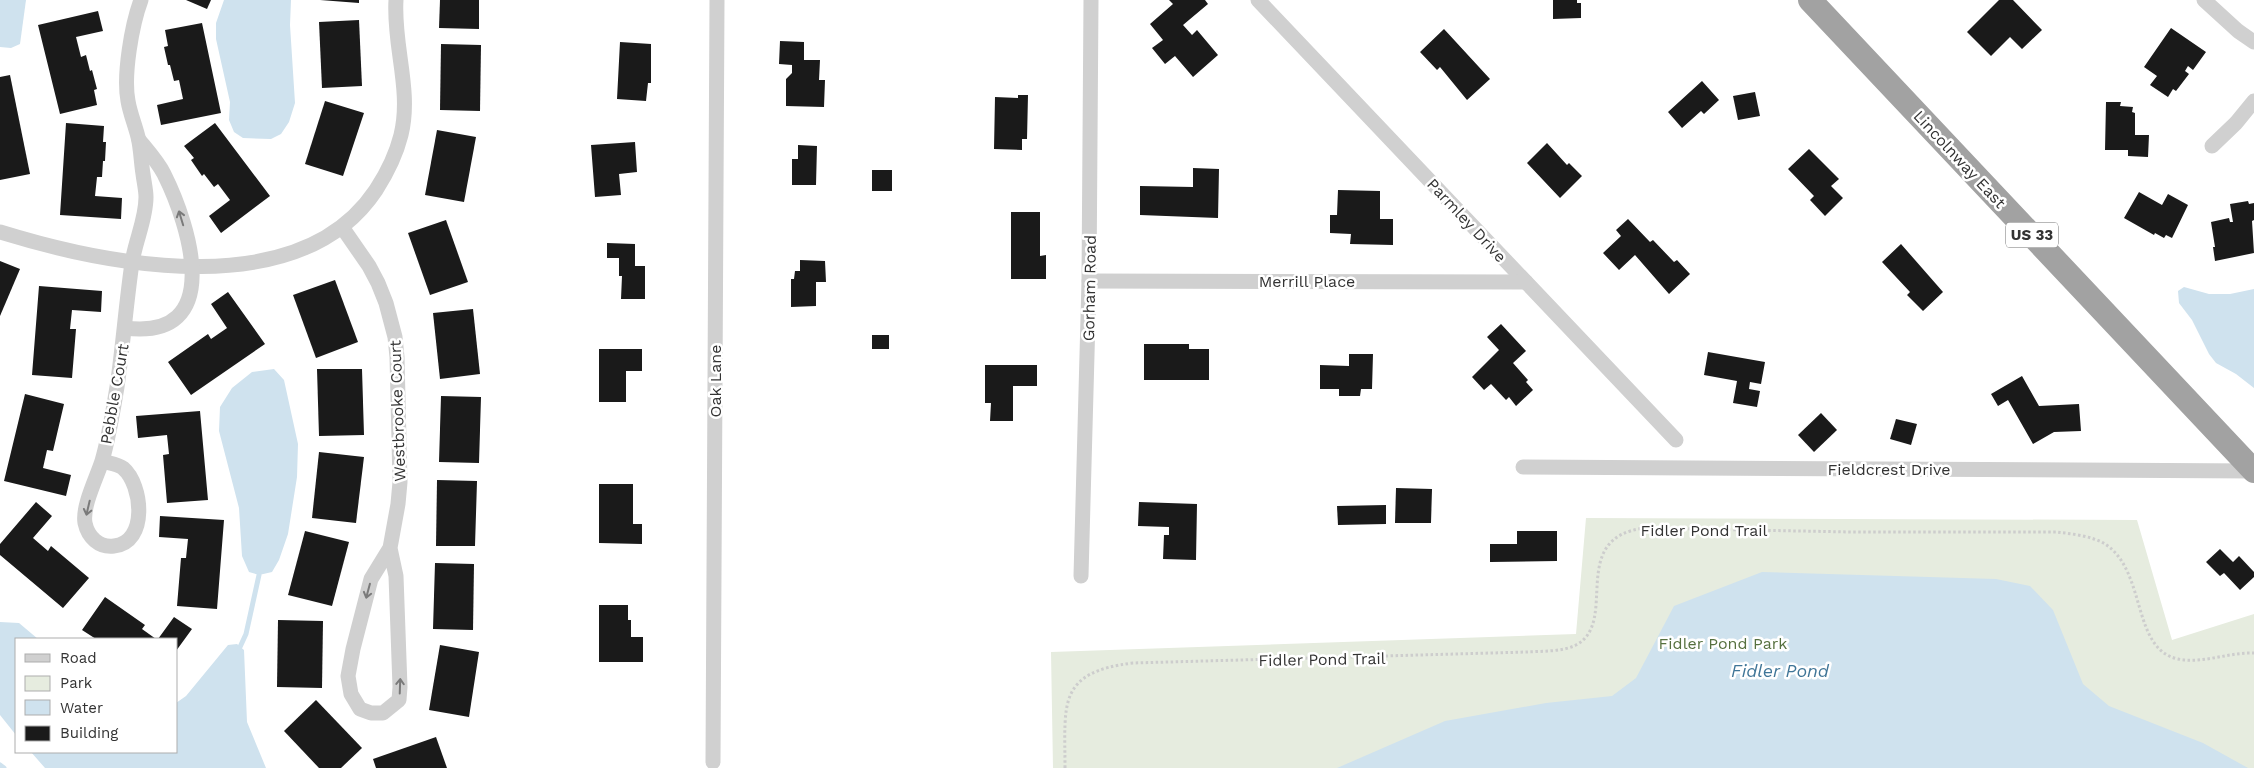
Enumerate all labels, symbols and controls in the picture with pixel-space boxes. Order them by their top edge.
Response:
street label: Lincolnway East [1910,107,2010,212]
street label: Parmley Drive [1423,175,1510,266]
one-way arrow [176,210,186,226]
road number: US 33 [2006,222,2058,248]
street label: Gorham Road [1079,235,1100,341]
street label: Merrill Place [1259,272,1355,291]
street label: Westbrooke Court [386,340,409,482]
street label: Pebble Court [96,342,133,446]
street label: Oak Lane [706,345,725,417]
street label: Fieldcrest Drive [1827,460,1951,479]
one-way arrow [83,499,92,515]
street label: Fidler Pond Trail [1640,521,1768,540]
one-way arrow [363,583,372,599]
park label: Fidler Pond Park [1659,634,1787,653]
legend [15,638,178,753]
text: Road [60,649,97,667]
street label: Fidler Pond Trail [1258,649,1386,670]
water label: Fidler Pond [1731,660,1830,681]
text: Park [60,674,93,692]
one-way arrow [395,679,404,695]
text: Water [60,699,103,717]
text: Building [60,724,118,742]

